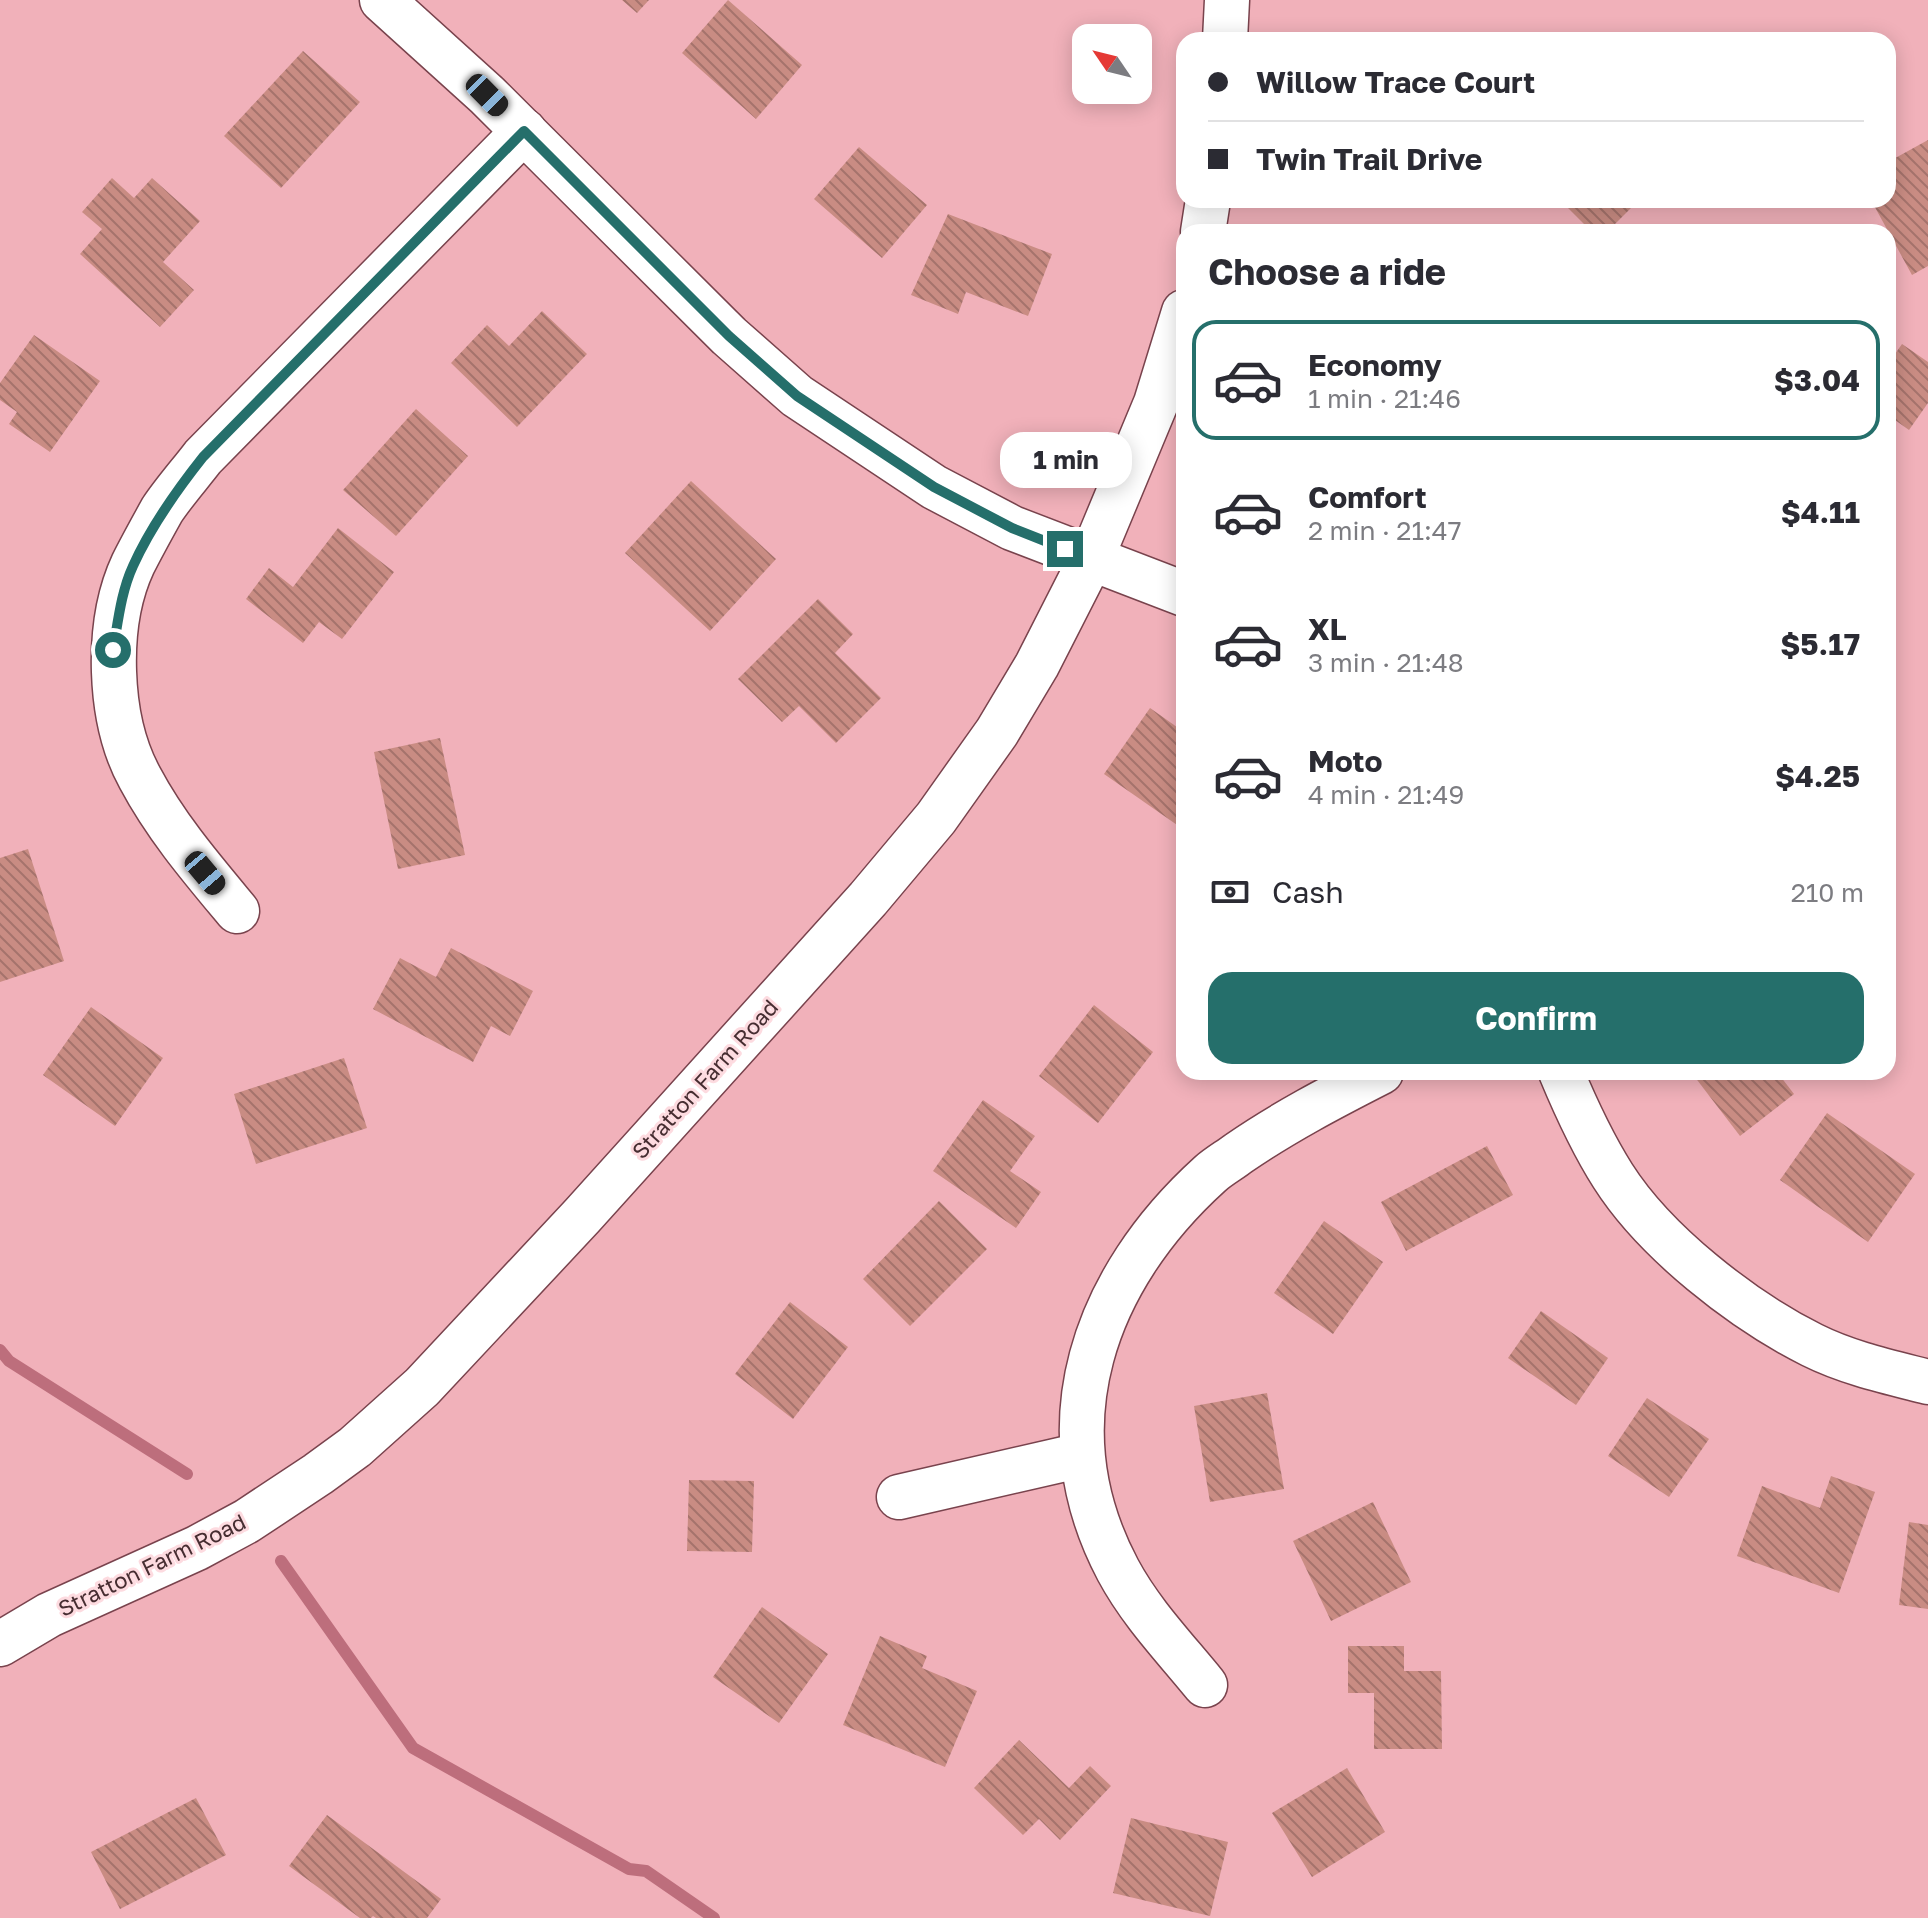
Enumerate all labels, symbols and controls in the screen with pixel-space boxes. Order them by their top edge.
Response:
north arrow [1072,24,1152,104]
map controls [1072,24,1152,104]
text: Willow Trace Court [1256,64,1535,100]
car [462,70,512,120]
text: Twin Trail Drive [1256,141,1483,177]
text: Choose a ride [1208,250,1446,293]
icon: car [1212,344,1284,416]
text: Economy [1308,347,1442,383]
text: $3.04 [1774,362,1860,398]
text: 1 min · 21:46 [1308,383,1461,414]
callout: 1 min [999,433,1131,489]
text: 1 min [1033,444,1099,475]
icon: car [1212,476,1284,548]
text: Comfort [1308,479,1427,515]
text: $4.11 [1781,494,1860,530]
text: 2 min · 21:47 [1308,515,1461,546]
route end [1047,531,1083,567]
icon: car [1212,608,1284,680]
text: XL [1308,611,1347,647]
text: $5.17 [1780,626,1860,662]
route start [95,632,131,668]
text: 3 min · 21:48 [1308,647,1464,678]
icon: car [1212,740,1284,812]
text: Moto [1308,743,1383,779]
text: $4.25 [1775,758,1860,794]
text: 4 min · 21:49 [1308,779,1464,810]
car [180,847,230,899]
icon: cash [1208,870,1252,914]
text: Cash [1272,874,1344,910]
text: 210 m [1791,877,1864,908]
button: Confirm [1208,972,1864,1064]
street label: Stratton Farm Road [626,993,783,1164]
street label: Stratton Farm Road [54,1507,250,1622]

